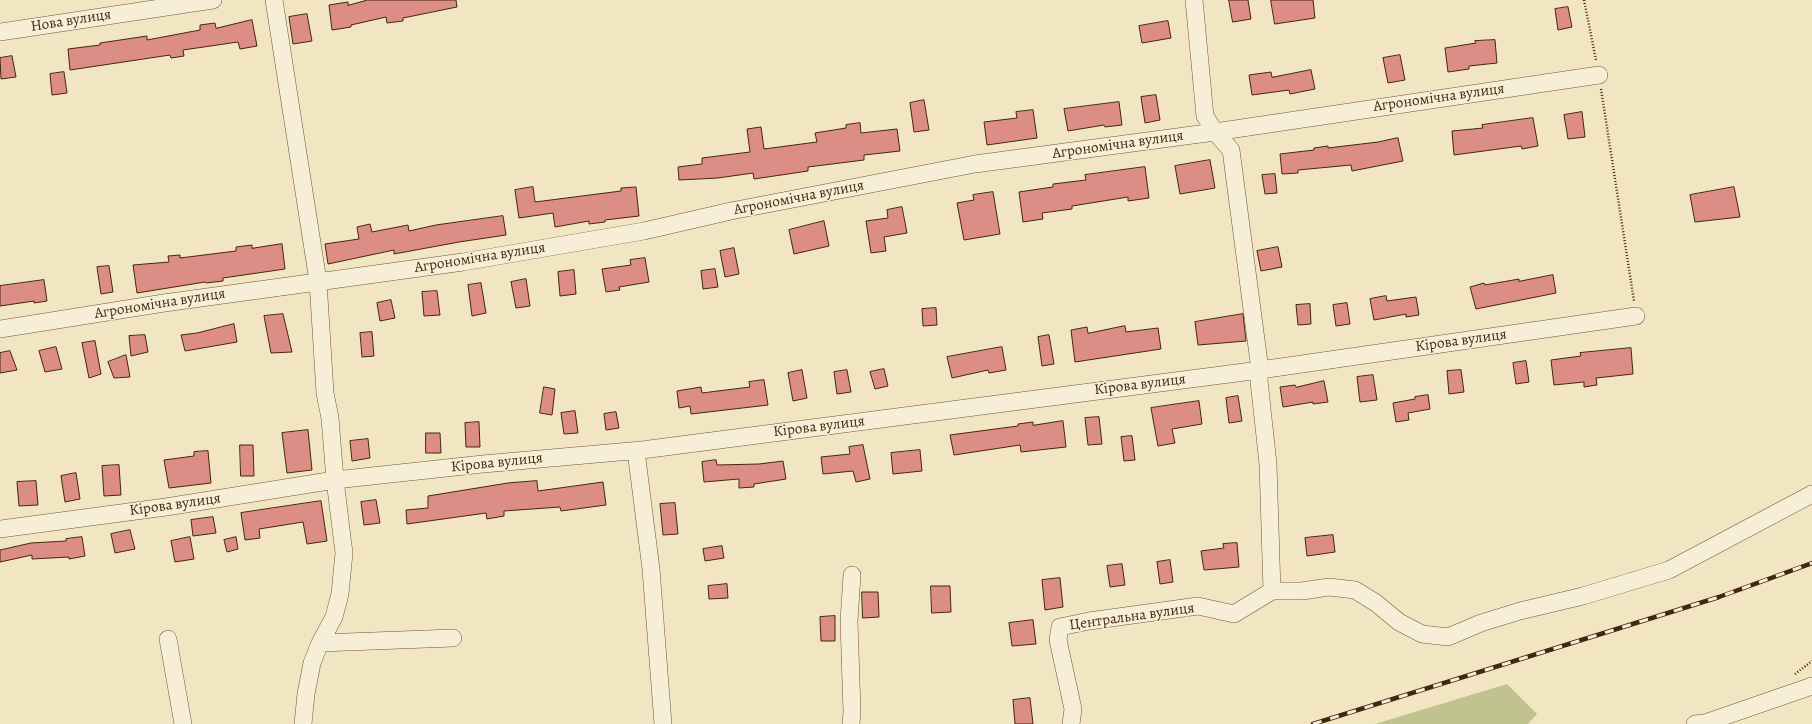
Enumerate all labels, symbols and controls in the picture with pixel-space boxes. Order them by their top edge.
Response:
street label: Нова вулиця [29,6,113,36]
street label: Агрономічна вулиця [1372,80,1506,116]
street label: Агрономічна вулиця [1051,127,1185,163]
street label: Агрономічна вулиця [732,177,866,219]
street label: Агрономічна вулиця [413,239,547,277]
street label: Агрономічна вулиця [93,285,227,323]
street label: Кірова вулиця [1414,326,1508,356]
street label: Кірова вулиця [1093,370,1187,400]
street label: Кірова вулиця [772,412,866,442]
street label: Кірова вулиця [450,449,544,477]
street label: Кірова вулиця [128,490,222,520]
street label: Центральна вулиця [1068,599,1196,635]

